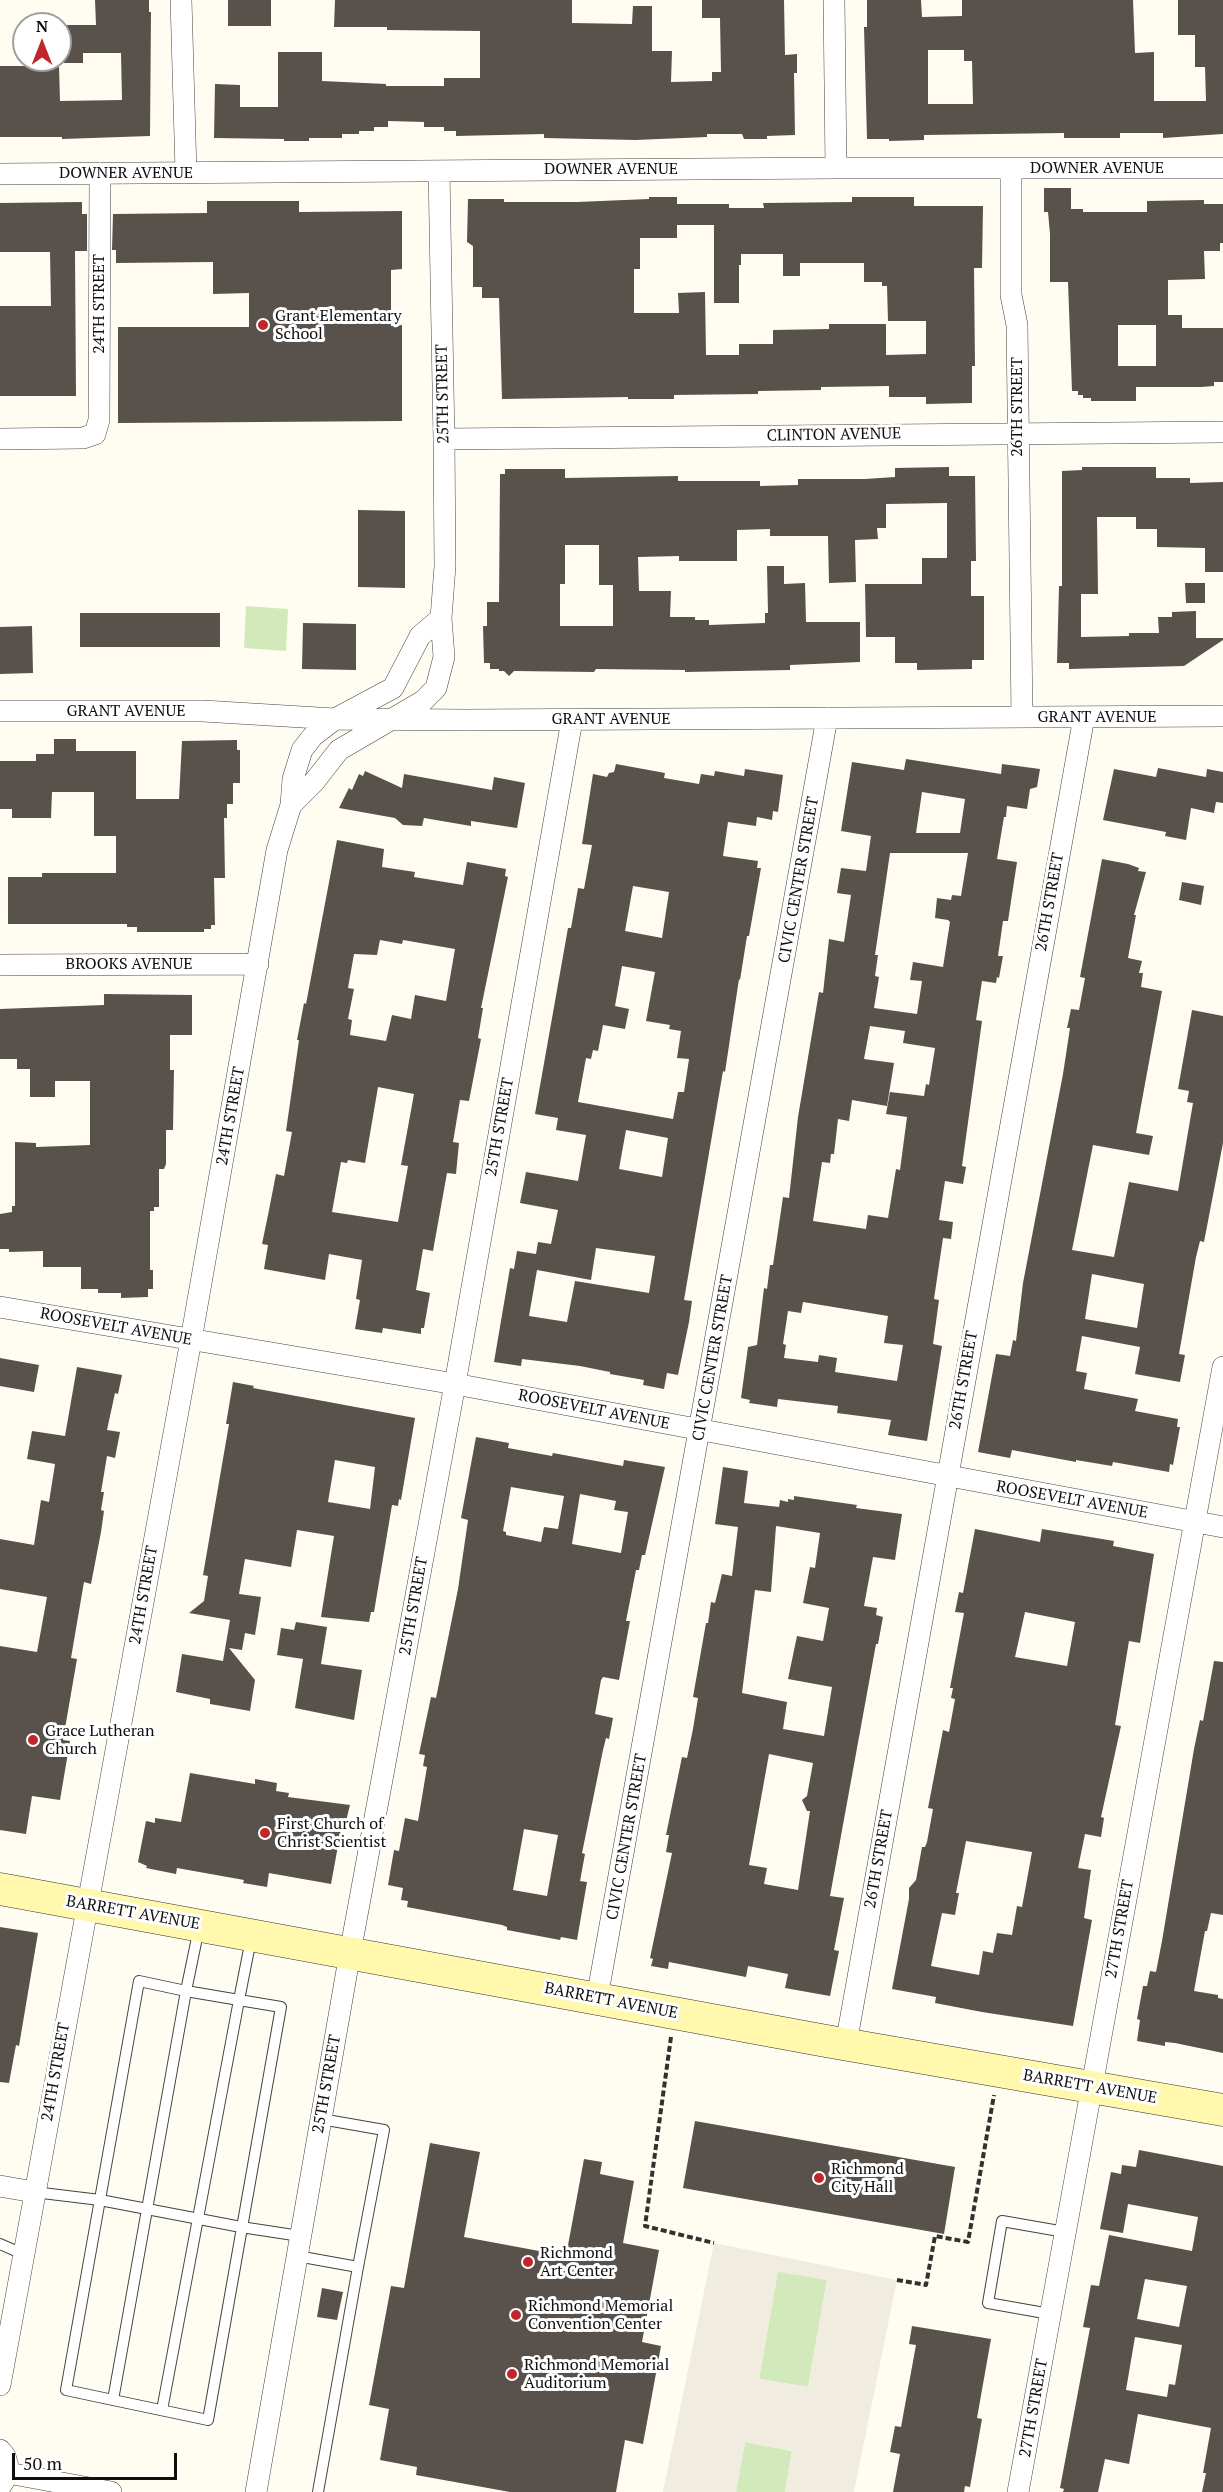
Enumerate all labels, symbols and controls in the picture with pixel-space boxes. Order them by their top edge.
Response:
north arrow [12,12,72,72]
text: N [36,15,48,37]
street label: DOWNER AVENUE [1030,158,1164,178]
street label: DOWNER AVENUE [544,159,678,179]
street label: DOWNER AVENUE [59,163,193,183]
street label: 24TH STREET [89,254,109,354]
place label: Grant Elementary School [275,306,402,344]
marker: Grant Elementary School [256,318,270,332]
street label: 25TH STREET [433,344,453,444]
street label: 26TH STREET [1007,357,1027,457]
street label: CLINTON AVENUE [766,424,902,446]
street label: GRANT AVENUE [67,701,185,721]
street label: GRANT AVENUE [1038,707,1156,727]
street label: GRANT AVENUE [552,709,670,729]
street label: CIVIC CENTER STREET [775,795,823,965]
street label: 26TH STREET [1032,851,1068,953]
street label: BROOKS AVENUE [65,954,193,974]
street label: 24TH STREET [213,1065,249,1167]
street label: 25TH STREET [482,1076,518,1178]
street label: CIVIC CENTER STREET [689,1273,737,1443]
street label: ROOSEVELT AVENUE [39,1304,193,1350]
street label: 26TH STREET [946,1329,982,1431]
street label: ROOSEVELT AVENUE [517,1386,671,1434]
street label: ROOSEVELT AVENUE [995,1477,1149,1523]
street label: 24TH STREET [126,1544,162,1646]
street label: 25TH STREET [396,1555,432,1657]
place label: Grace Lutheran Church [45,1721,154,1759]
marker: Grace Lutheran Church [26,1733,40,1747]
street label: CIVIC CENTER STREET [603,1752,651,1922]
street label: 26TH STREET [861,1808,897,1910]
place label: First Church of Christ Scientist [277,1814,386,1852]
marker: First Church of Christ Scientist [258,1826,272,1840]
street label: 27TH STREET [1102,1878,1138,1980]
street label: BARRETT AVENUE [65,1892,201,1934]
street label: BARRETT AVENUE [543,1979,679,2023]
street label: 24TH STREET [38,2021,74,2123]
street label: 25TH STREET [309,2033,345,2135]
street label: BARRETT AVENUE [1022,2066,1158,2108]
place label: Richmond City Hall [831,2159,904,2197]
marker: Richmond City Hall [812,2171,826,2185]
place label: Richmond Art Center [540,2243,614,2281]
marker: Richmond Art Center [521,2255,535,2269]
place label: Richmond Memorial Convention Center [528,2296,673,2334]
marker: Richmond Memorial Convention Center [509,2308,523,2322]
place label: Richmond Memorial Auditorium [524,2355,669,2393]
street label: 27TH STREET [1016,2357,1052,2459]
marker: Richmond Memorial Auditorium [505,2367,519,2381]
scale bar [15,2441,180,2479]
text: 50 m [23,2451,62,2475]

